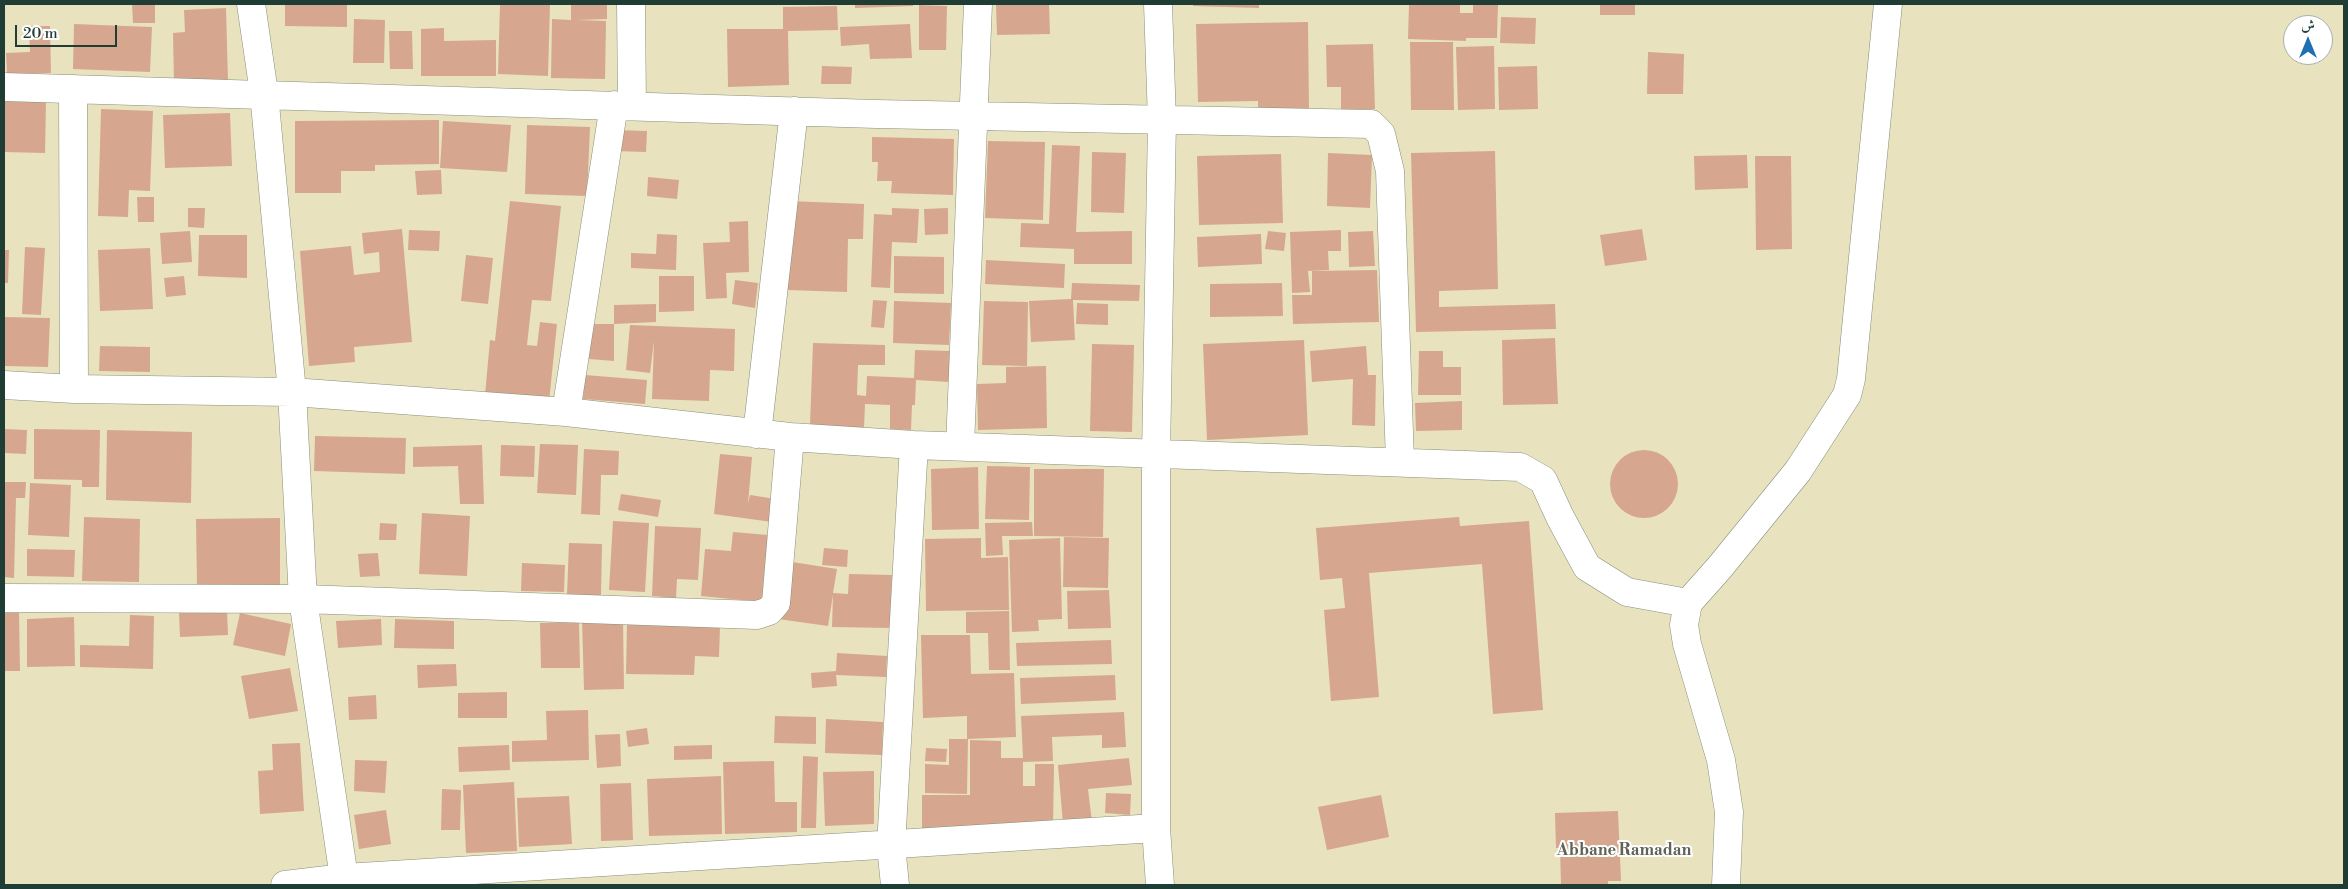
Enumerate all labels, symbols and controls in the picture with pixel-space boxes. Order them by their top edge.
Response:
scale bar [18,15,120,47]
north arrow [2283,15,2333,65]
text: ش [2301,17,2315,35]
text: 20 m [23,24,58,43]
district label: Abbane Ramadan [1557,841,1691,861]

